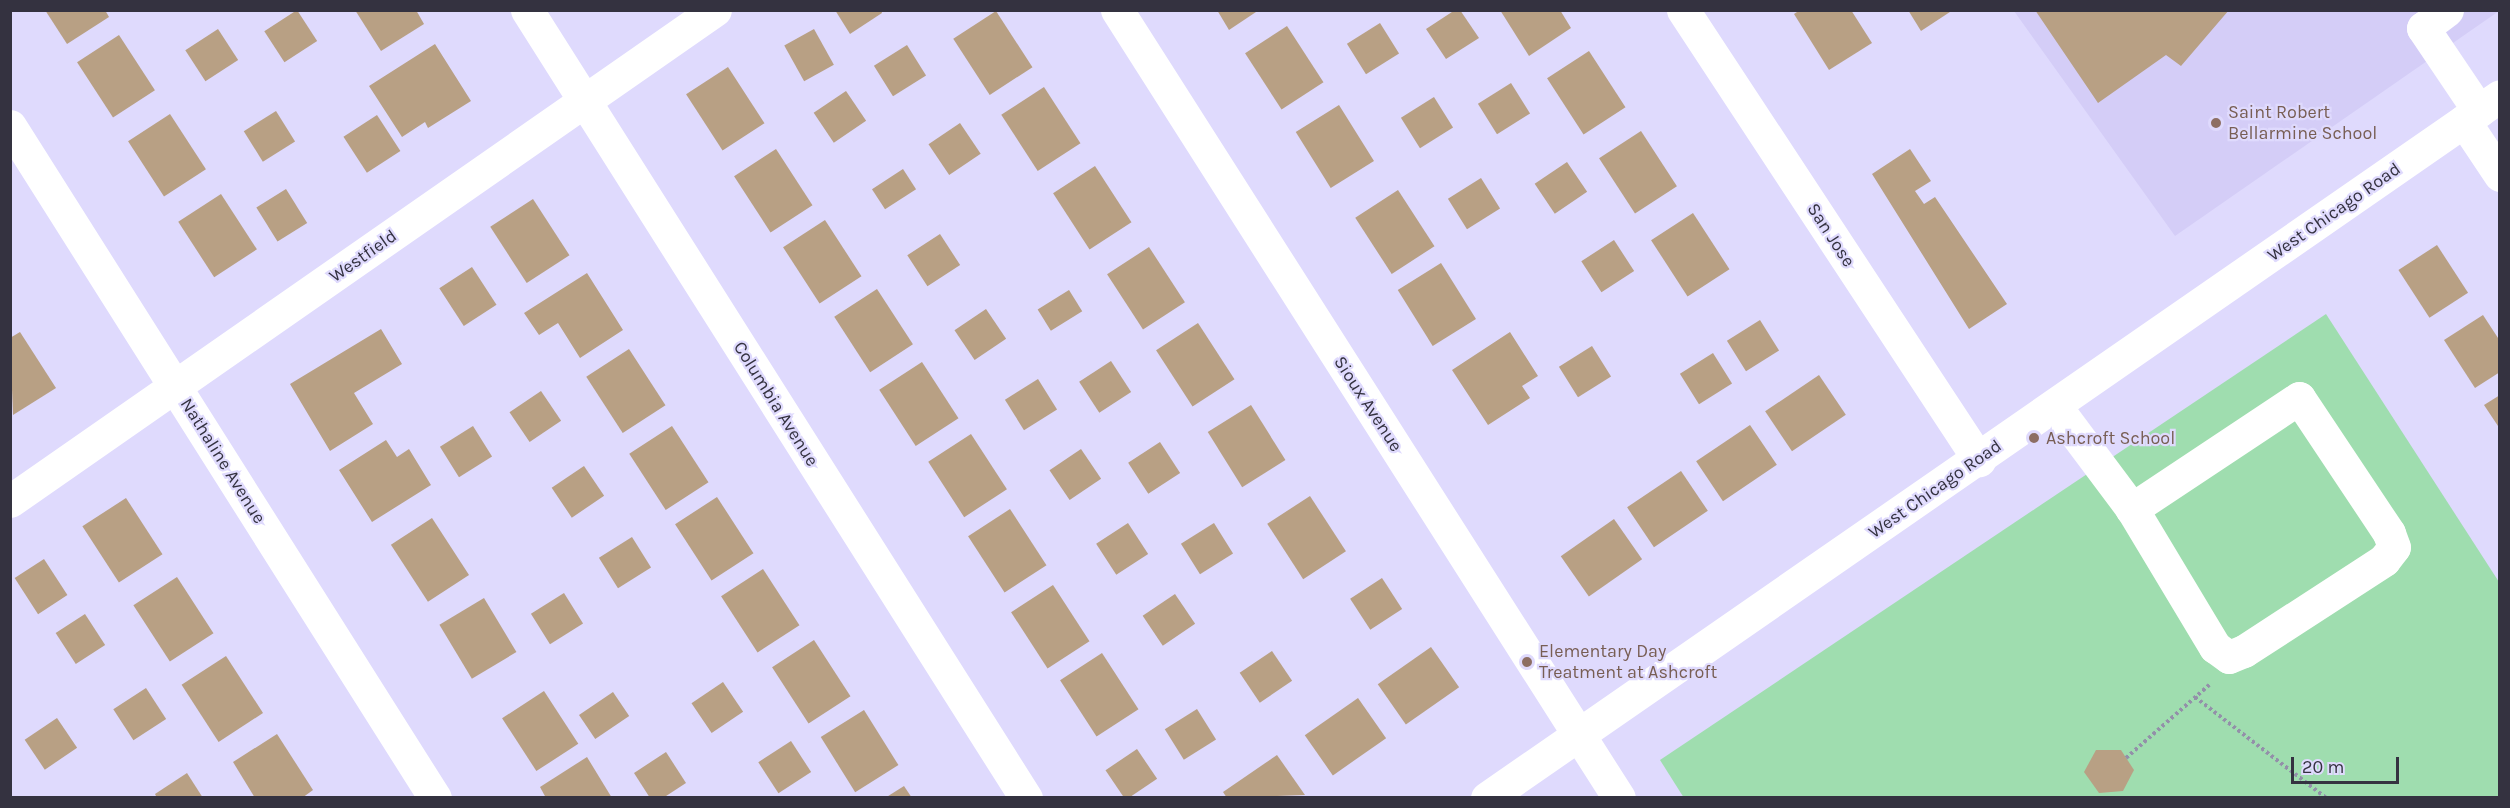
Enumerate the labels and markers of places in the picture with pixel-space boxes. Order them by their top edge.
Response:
place label: Saint Robert Bellarmine School [2228,102,2377,144]
marker: Saint Robert Bellarmine School [2209,116,2223,130]
place label: Ashcroft School [2046,427,2175,449]
marker: Ashcroft School [2027,431,2041,445]
place label: Elementary Day Treatment at Ashcroft [1539,641,1717,684]
marker: Elementary Day Treatment at Ashcroft [1520,655,1534,669]

